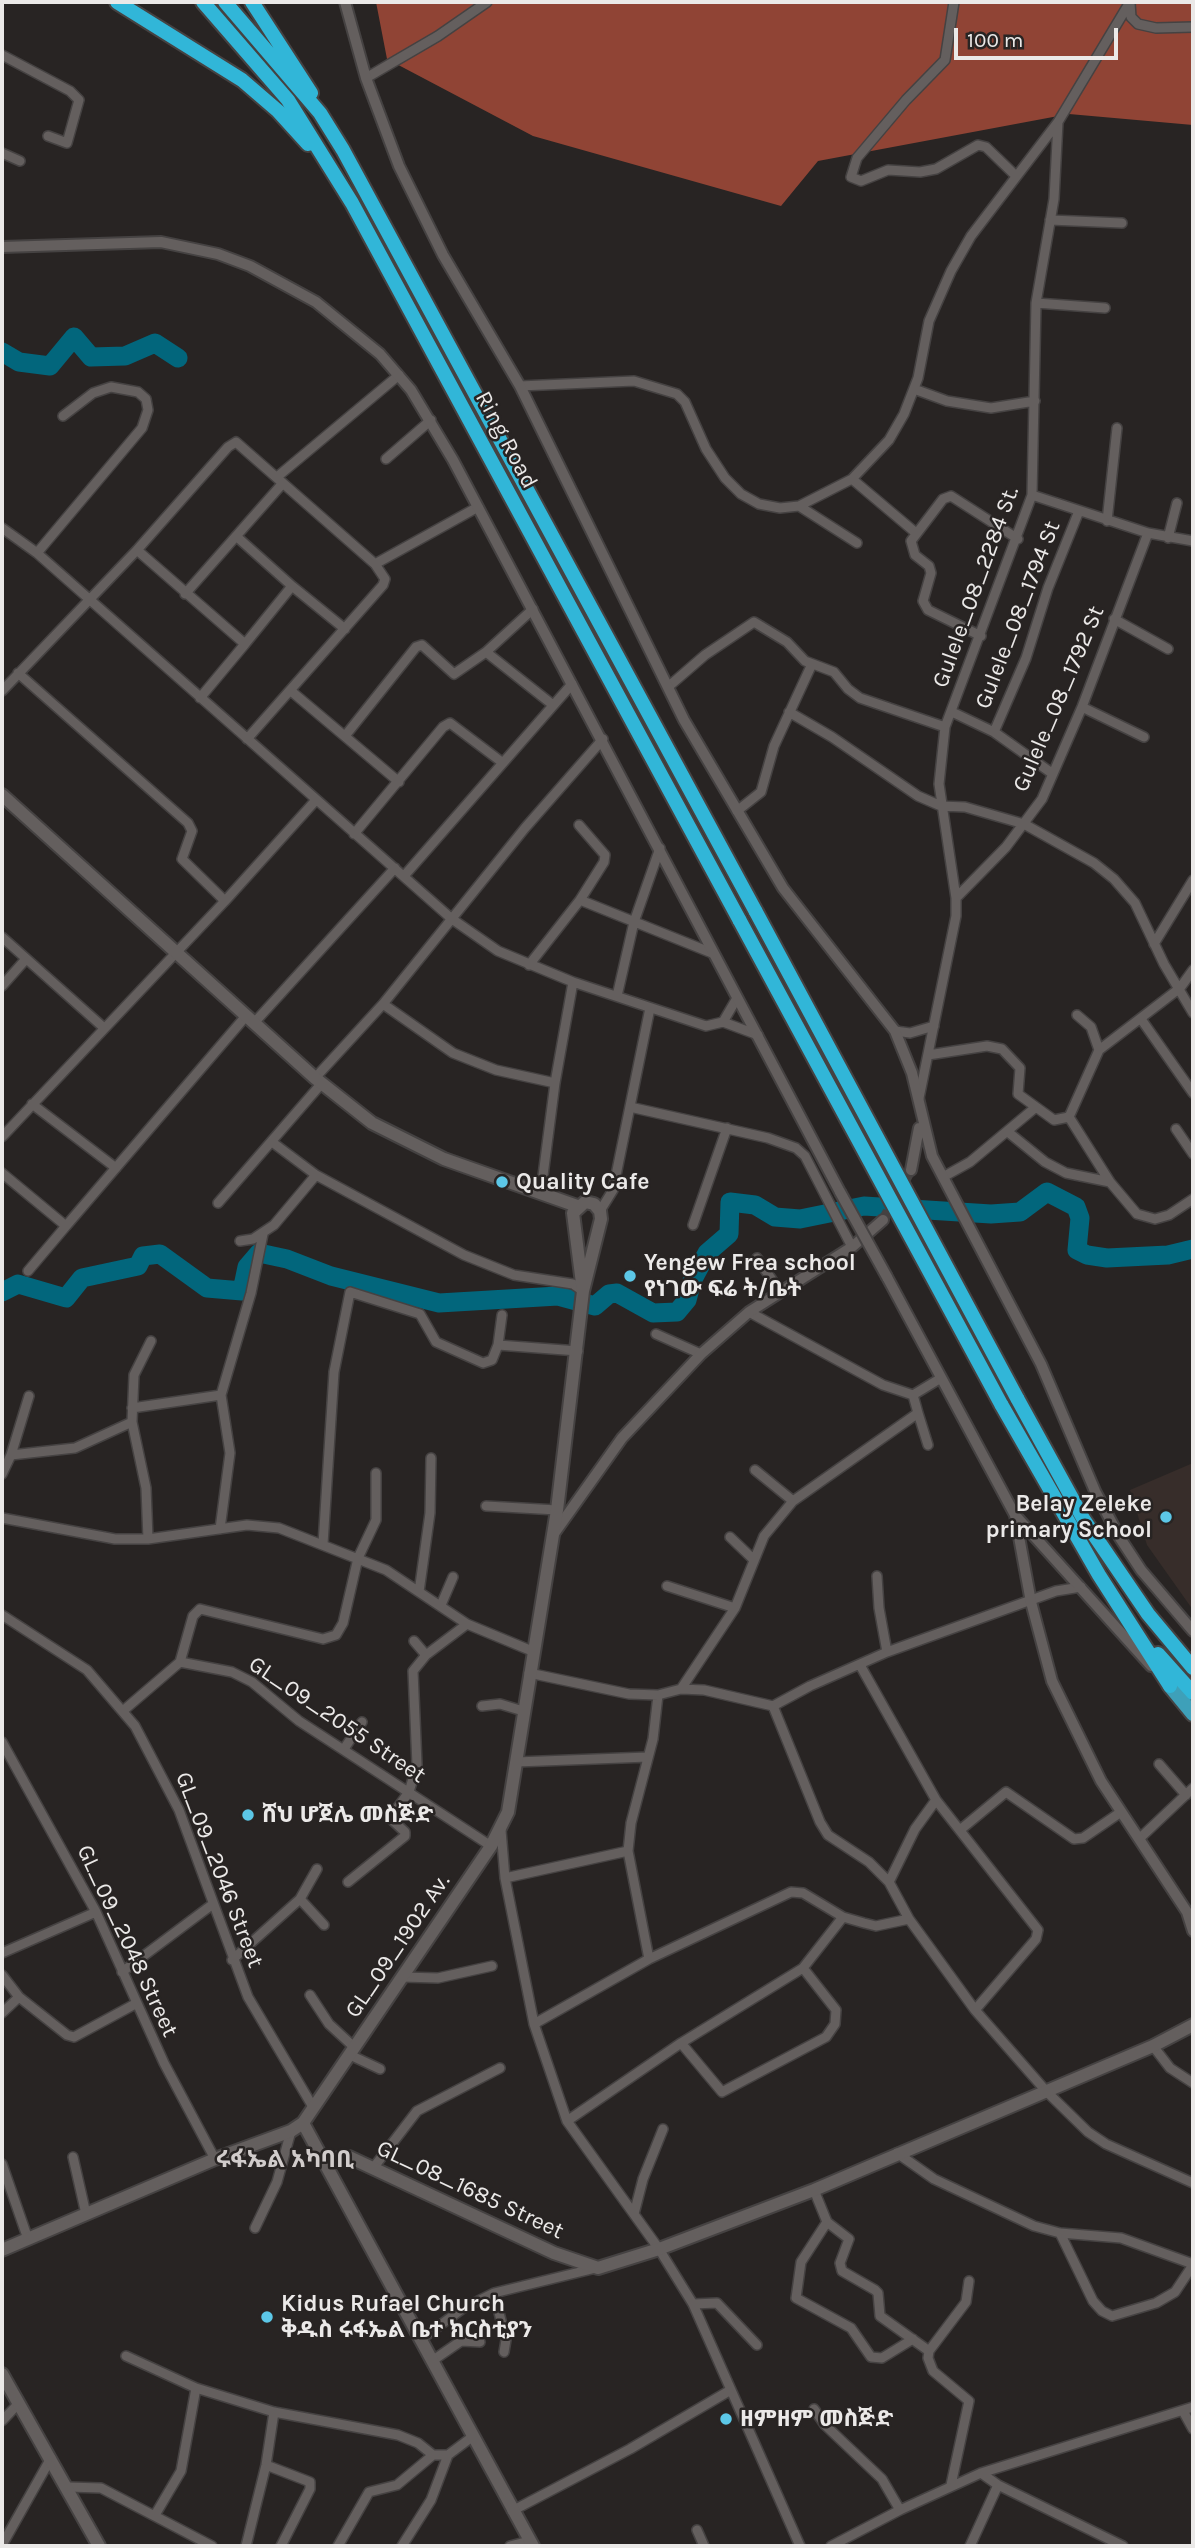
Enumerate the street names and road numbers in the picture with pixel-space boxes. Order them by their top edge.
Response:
street label: Ring Road [469,387,543,493]
street label: Gulele_08_2284 St. [927,483,1025,691]
street label: Gulele_08_1794 St [969,517,1067,713]
street label: Gulele_08_1792 St [1007,602,1111,796]
street label: GL_09_2055 Street [243,1651,431,1789]
street label: GL_09_2046 Street [169,1768,269,1972]
street label: GL_09_2048 Street [70,1841,184,2041]
street label: GL_09_1902 Av. [340,1869,456,2023]
street label: GL_08_1685 Street [372,2135,568,2245]

